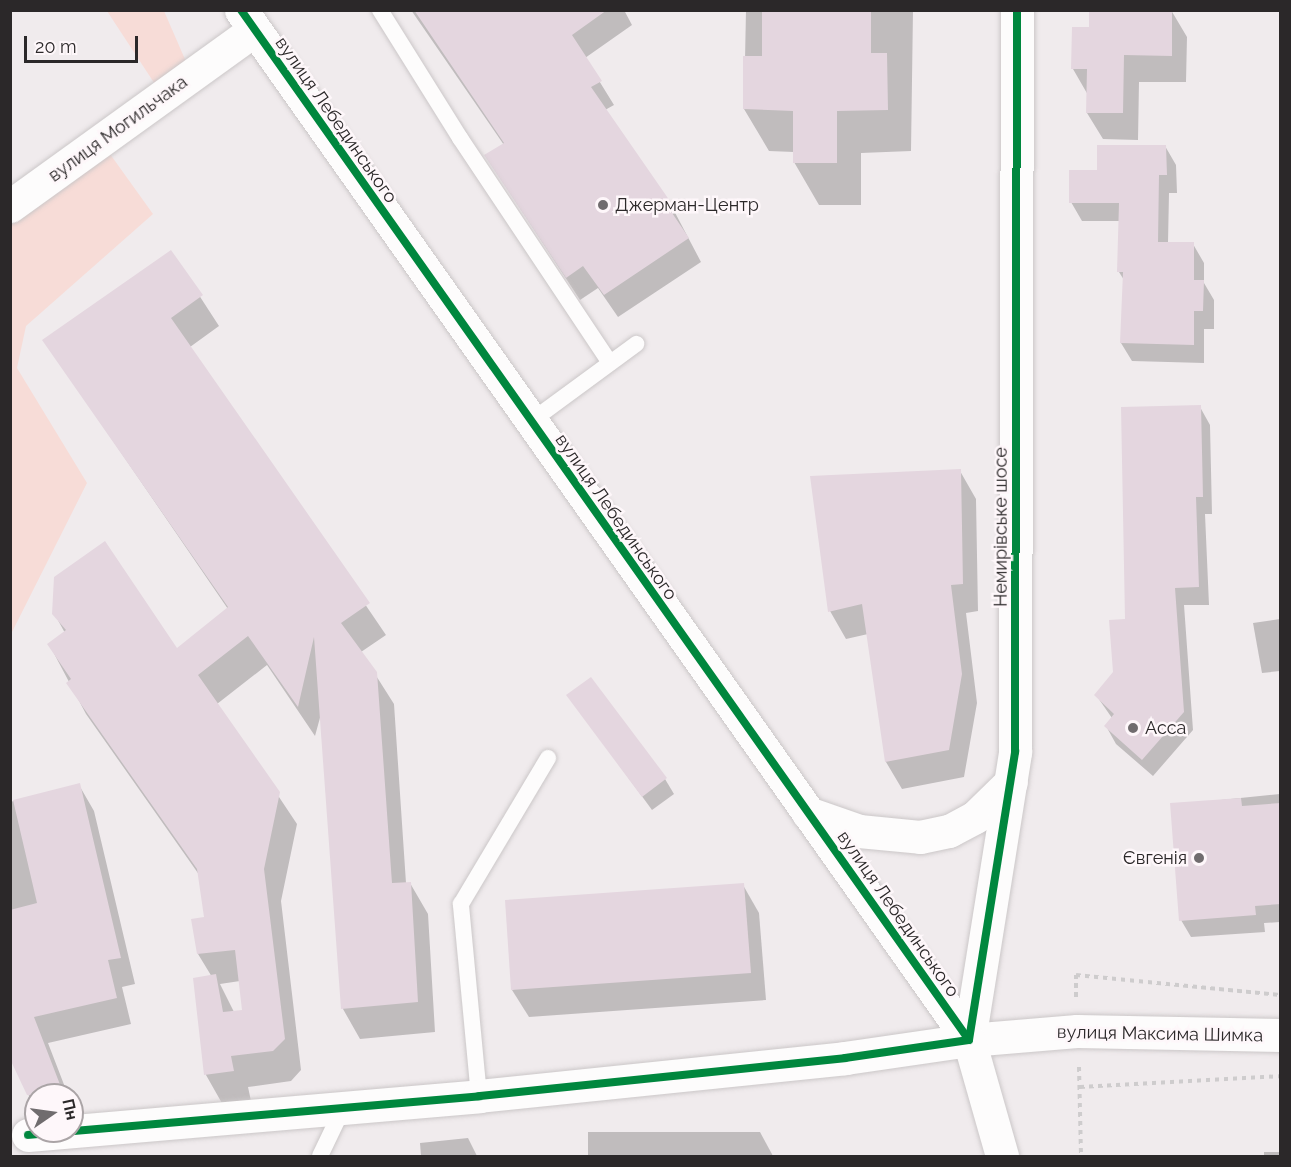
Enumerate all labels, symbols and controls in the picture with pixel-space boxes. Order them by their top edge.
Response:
scale bar [27,24,141,62]
street label: вулиця Лебединського [270,33,402,207]
text: 20 m [35,36,77,57]
street label: вулиця Могильчака [44,71,192,187]
place label: Джерман-Центр [615,194,759,216]
marker: Джерман-Центр [596,198,610,212]
street label: вулиця Лебединського [550,430,682,604]
street label: Немирівське шосе [990,447,1012,607]
place label: Асса [1145,717,1186,739]
marker: Асса [1126,721,1140,735]
street label: вулиця Лебединського [832,827,964,1001]
place label: Євгенія [1123,847,1187,869]
marker: Євгенія [1192,851,1206,865]
street label: вулиця Максима Шимка [1057,1021,1263,1047]
north arrow [24,1083,84,1143]
text: Пн [58,1097,82,1122]

